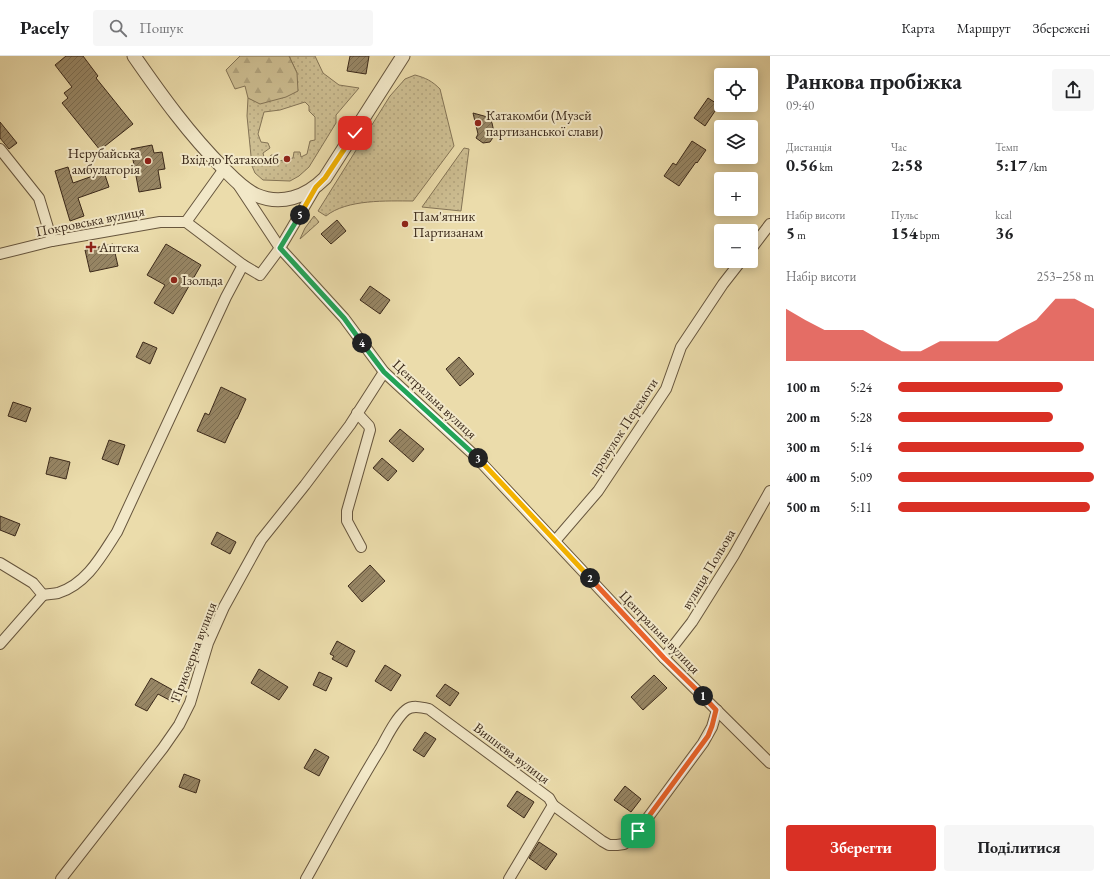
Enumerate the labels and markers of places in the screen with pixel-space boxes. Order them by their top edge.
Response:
place label: Катакомби (Музей партизанської слави) [486,106,603,140]
pin [338,116,372,150]
marker: Катакомби (Музей партизанської слави) [473,118,483,128]
place label: Нерубайська амбулаторія [68,144,140,178]
place label: Вхід до Катакомб [181,150,279,168]
marker: Вхід до Катакомб [282,154,292,164]
marker: Нерубайська амбулаторія [143,156,153,166]
pin: 5 [290,205,310,225]
place label: Пам'ятник Партизанам [413,207,483,241]
marker: Пам'ятник Партизанам [400,219,410,229]
place label: Аптека [98,238,139,256]
marker: Аптека [86,242,96,252]
place label: Ізольда [182,271,223,289]
marker: Ізольда [169,275,179,285]
pin: 4 [352,333,372,353]
pin: 3 [468,448,488,468]
pin: 2 [580,568,600,588]
pin: 1 [693,686,713,706]
pin [621,814,655,848]

